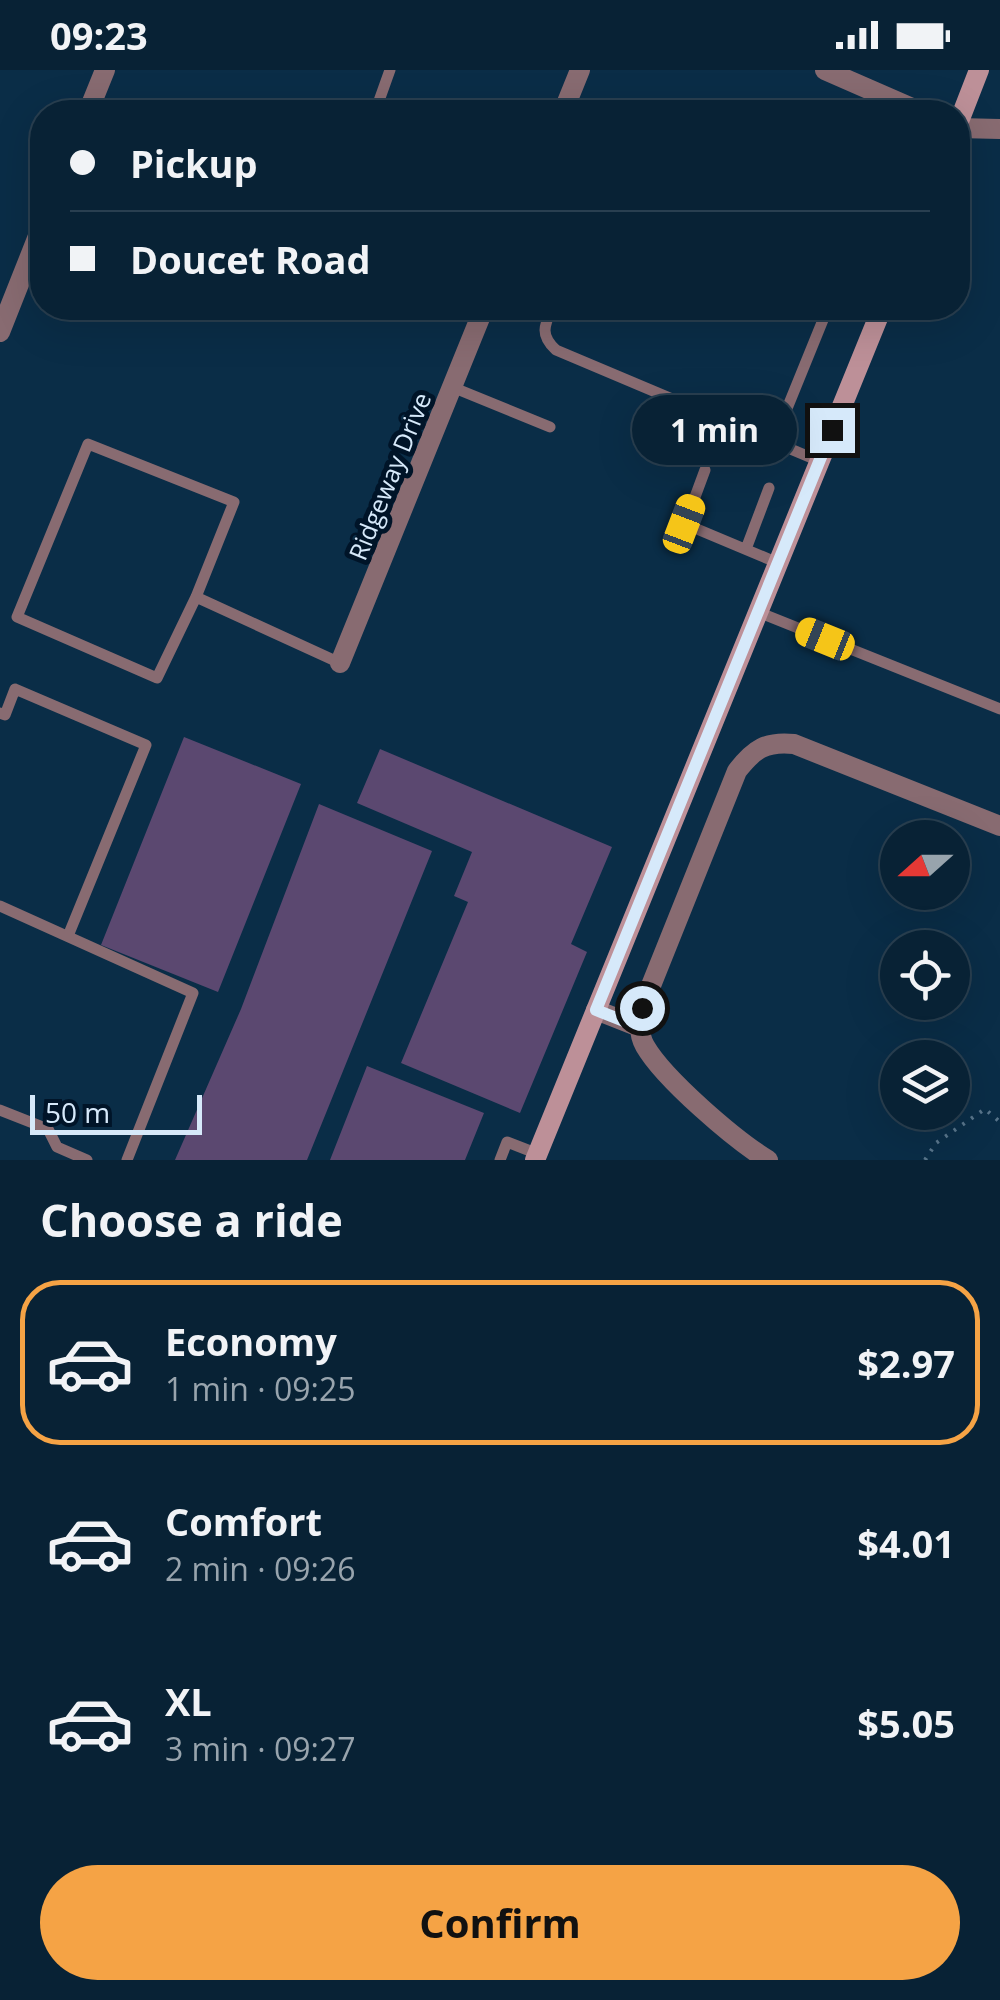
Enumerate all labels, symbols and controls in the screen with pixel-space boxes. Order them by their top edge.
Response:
text: 09:23 [50,9,148,61]
text: Pickup [130,137,258,189]
text: Doucet Road [130,233,371,285]
street label: Ridgeway Drive [340,387,438,565]
callout: 1 min [632,395,797,465]
text: 1 min [670,408,759,451]
route end [810,408,855,453]
car [659,491,709,557]
car [792,614,858,664]
north arrow [880,820,970,910]
map controls [880,820,970,1130]
button: locate [880,930,970,1020]
route start [620,986,665,1031]
button: layers [880,1040,970,1130]
scale bar [30,1090,202,1134]
text: 50 m [45,1093,110,1131]
text: Choose a ride [40,1189,343,1250]
text: Economy [165,1315,337,1367]
icon: car [45,1318,135,1408]
text: $2.97 [857,1337,955,1389]
text: 1 min · 09:25 [165,1367,356,1410]
text: Comfort [165,1495,322,1547]
icon: car [45,1498,135,1588]
text: $4.01 [857,1517,955,1569]
text: 2 min · 09:26 [165,1547,356,1590]
text: XL [165,1675,212,1727]
icon: car [45,1678,135,1768]
text: $5.05 [857,1697,955,1749]
text: 3 min · 09:27 [165,1727,356,1770]
button: Confirm [40,1865,960,1980]

